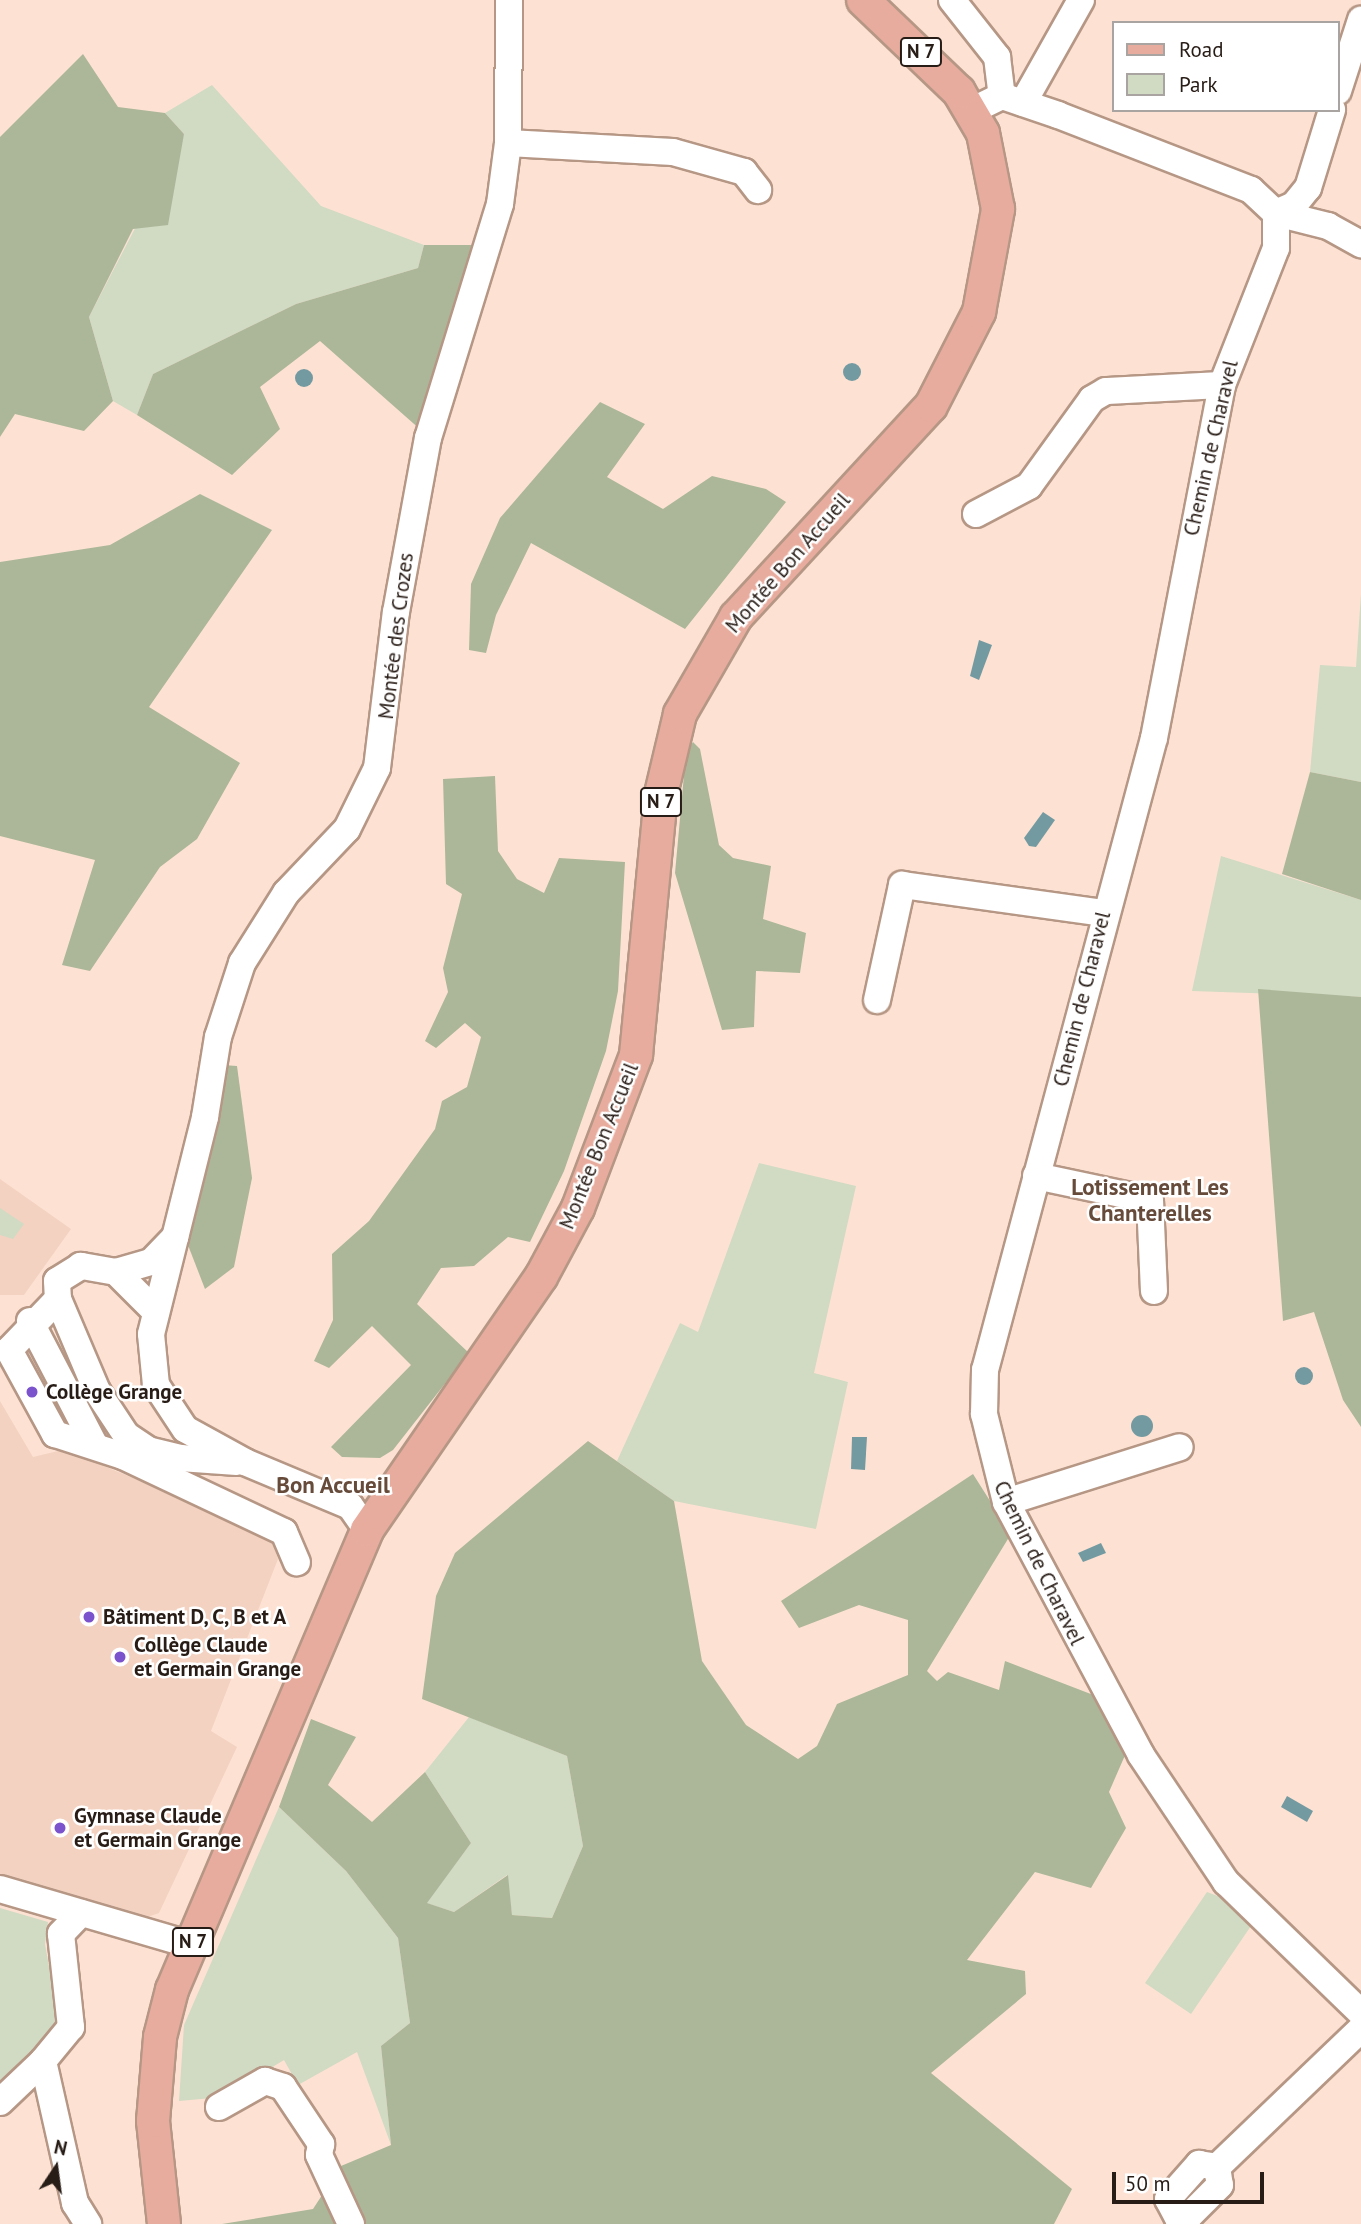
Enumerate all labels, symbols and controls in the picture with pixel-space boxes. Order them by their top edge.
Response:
legend [1112,21,1340,112]
road number: N 7 [898,36,944,68]
text: Road [1179,36,1223,63]
text: Park [1179,71,1218,98]
street label: Chemin de Charavel [1179,358,1243,538]
street label: Montée Bon Accueil [720,488,856,638]
street label: Montée des Crozes [373,551,419,721]
road number: N 7 [638,786,684,818]
street label: Chemin de Charavel [1048,909,1116,1089]
street label: Montée Bon Accueil [554,1059,644,1233]
district label: Lotissement Les Chanterelles [1071,1173,1229,1227]
place label: Collège Grange [46,1379,182,1405]
marker: Collège Grange [24,1384,40,1400]
district label: Bon Accueil [276,1471,390,1499]
street label: Chemin de Charavel [988,1477,1090,1649]
place label: Bâtiment D, C, B et A [103,1604,290,1630]
marker: Bâtiment D, C, B et A [81,1609,97,1625]
place label: Collège Claude et Germain Grange [134,1632,302,1682]
marker: Collège Claude et Germain Grange [112,1649,128,1665]
place label: Gymnase Claude et Germain Grange [74,1803,242,1853]
marker: Gymnase Claude et Germain Grange [52,1820,68,1836]
road number: N 7 [170,1926,216,1958]
north arrow [21,2133,91,2203]
text: N [52,2134,69,2161]
scale bar [1116,2158,1268,2202]
text: 50 m [1125,2170,1171,2197]

